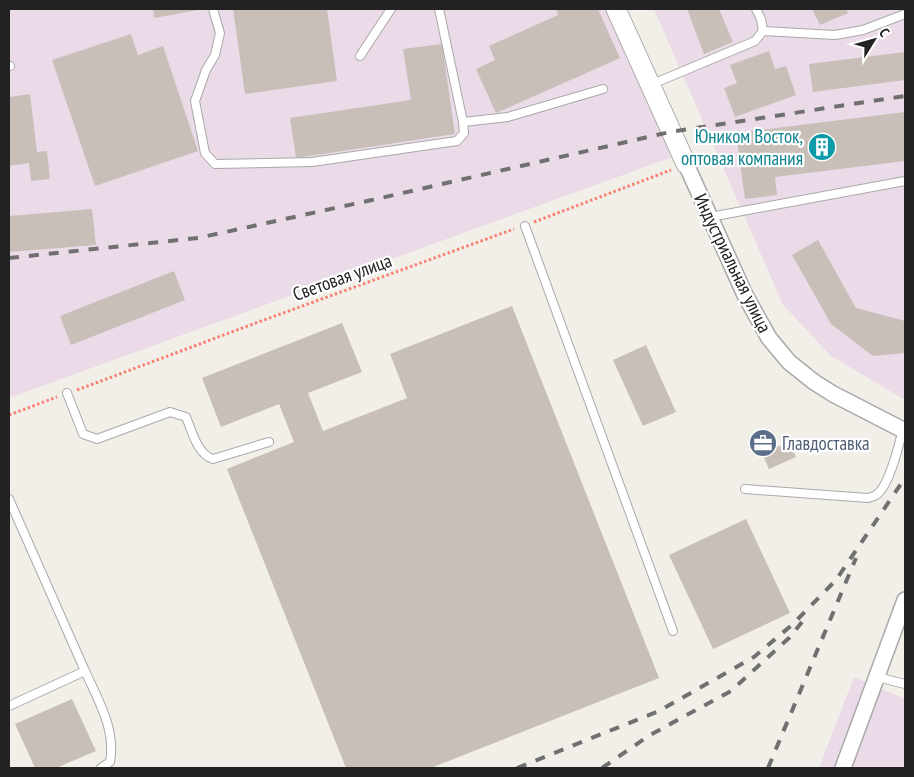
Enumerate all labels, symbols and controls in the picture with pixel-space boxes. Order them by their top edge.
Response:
north arrow [849,15,899,65]
text: С [875,24,894,41]
place label: Юником Восток, оптовая компания [681,124,803,170]
building icon: Юником Восток, оптовая компания [807,132,837,162]
street label: Индустриальная улица [689,190,777,336]
street label: Световая улица [289,248,395,306]
office icon: Главдоставка [748,428,778,458]
place label: Главдоставка [782,431,870,455]

